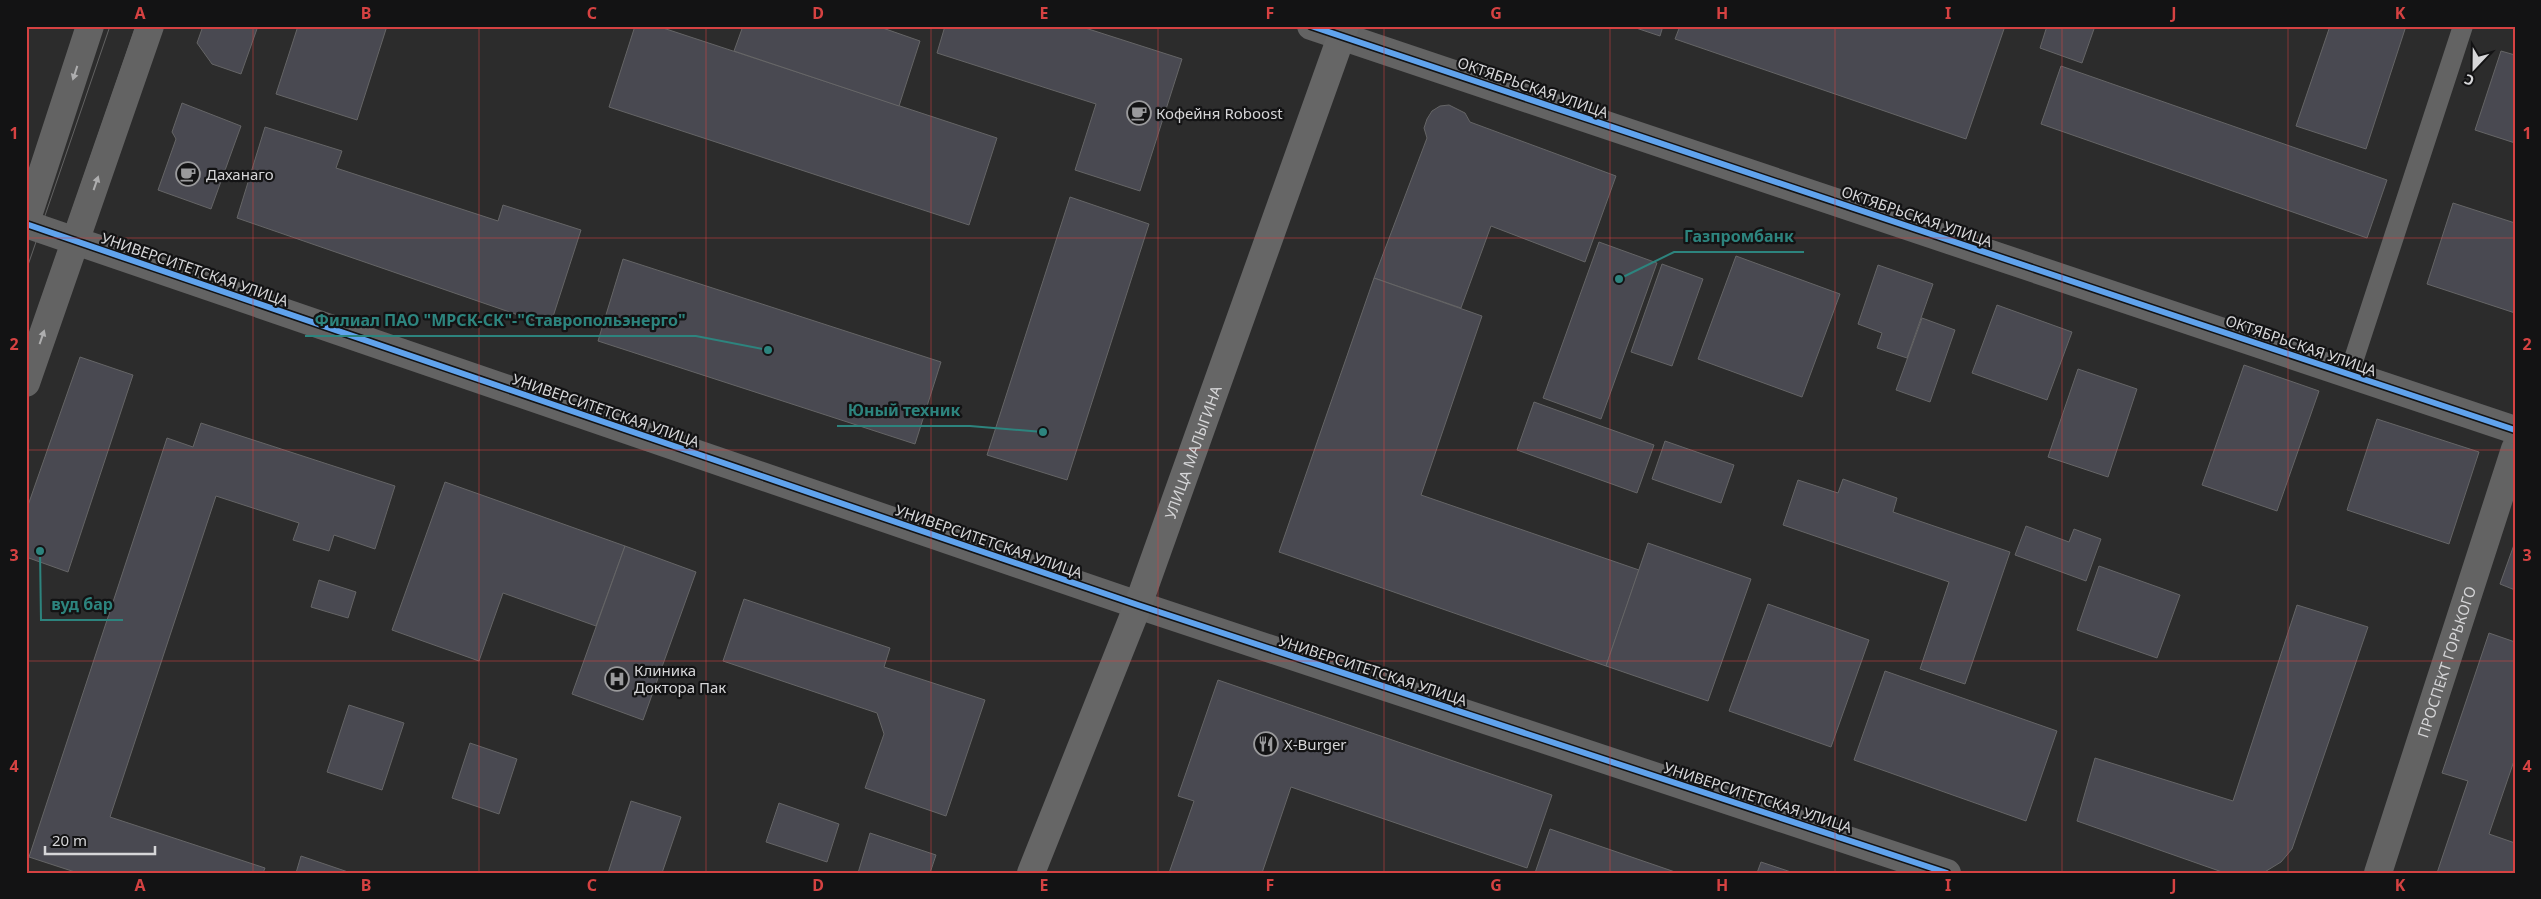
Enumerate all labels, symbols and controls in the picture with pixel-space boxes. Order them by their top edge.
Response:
text: A [134,2,146,24]
text: B [361,2,371,24]
text: C [587,2,597,24]
text: D [812,2,824,24]
text: E [1040,2,1049,24]
text: F [1266,2,1274,24]
text: G [1490,2,1502,24]
text: H [1716,2,1728,24]
text: I [1945,2,1951,24]
text: J [2169,2,2177,24]
text: K [2395,2,2406,24]
north arrow [2448,42,2498,92]
street label: ОКТЯБРЬСКАЯ УЛИЦА [1455,52,1612,122]
one-way arrow [70,65,78,80]
text: С [2461,70,2477,91]
cafe icon: Кофейня Roboost [1126,100,1152,126]
place label: Кофейня Roboost [1156,103,1283,123]
text: 1 [9,122,19,144]
text: 1 [2522,122,2532,144]
cafe icon: Даханаго [175,161,201,187]
place label: Даханаго [206,164,274,184]
one-way arrow [92,176,100,191]
street label: ОКТЯБРЬСКАЯ УЛИЦА [1839,181,1996,251]
callout: Газпромбанк [1674,221,1804,252]
text: Газпромбанк [1684,225,1794,247]
street label: УНИВЕРСИТЕТСКАЯ УЛИЦА [99,227,292,311]
callout: Филиал ПАО "МРСК-СК"-"Ставропольэнерго" [305,305,696,336]
text: Филиал ПАО "МРСК-СК"-"Ставропольэнерго" [314,309,686,331]
street label: ОКТЯБРЬСКАЯ УЛИЦА [2223,310,2380,380]
one-way arrow [38,329,46,344]
text: 2 [9,333,19,355]
text: 2 [2522,333,2532,355]
street label: УНИВЕРСИТЕТСКАЯ УЛИЦА [510,368,703,452]
street label: УЛИЦА МАЛЫГИНА [1160,382,1226,522]
callout: Юный техник [837,395,970,426]
text: Юный техник [848,399,960,421]
street label: УНИВЕРСИТЕТСКАЯ УЛИЦА [893,499,1086,583]
text: 3 [9,544,19,566]
text: 3 [2522,544,2532,566]
street label: ПРОСПЕКТ ГОРЬКОГО [2412,583,2480,740]
callout: вуд бар [41,589,123,620]
text: вуд бар [51,593,113,615]
street label: УНИВЕРСИТЕТСКАЯ УЛИЦА [1276,630,1470,710]
place label: Клиника Доктора Пак [634,660,726,697]
hospital icon: Клиника Доктора Пак [604,666,630,692]
restaurant icon: X-Burger [1253,731,1279,757]
place label: X-Burger [1284,734,1347,754]
text: 4 [9,755,19,777]
text: 4 [2522,755,2532,777]
street label: УНИВЕРСИТЕТСКАЯ УЛИЦА [1661,757,1855,837]
scale bar [45,824,155,856]
text: 20 m [52,830,87,850]
text: A [134,874,146,896]
text: B [361,874,371,896]
text: C [587,874,597,896]
text: D [812,874,824,896]
text: E [1040,874,1049,896]
text: F [1266,874,1274,896]
text: G [1490,874,1502,896]
text: H [1716,874,1728,896]
text: I [1945,874,1951,896]
text: J [2169,874,2177,896]
text: K [2395,874,2406,896]

